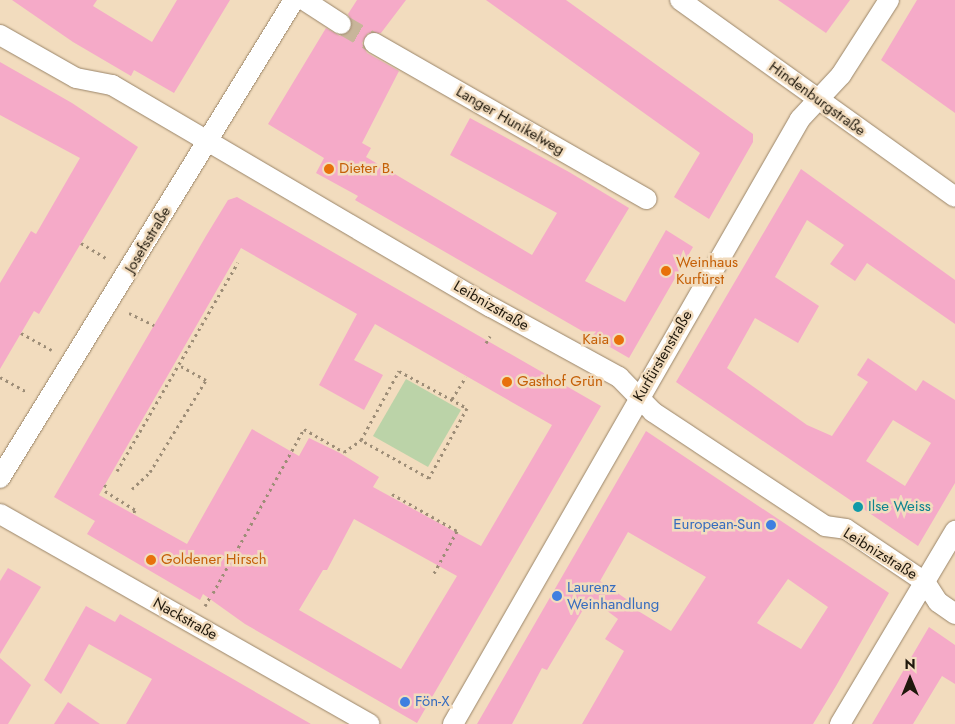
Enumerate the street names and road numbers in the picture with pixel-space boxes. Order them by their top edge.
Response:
street label: Hindenburgstraße [765,58,869,140]
street label: Langer Hunikelweg [453,83,567,159]
street label: Josefsstraße [121,204,175,276]
street label: Leibnizstraße [450,277,532,335]
street label: Kurfürstenstraße [630,307,696,405]
street label: Leibnizstraße [840,524,920,584]
street label: Nackstraße [150,594,220,644]

